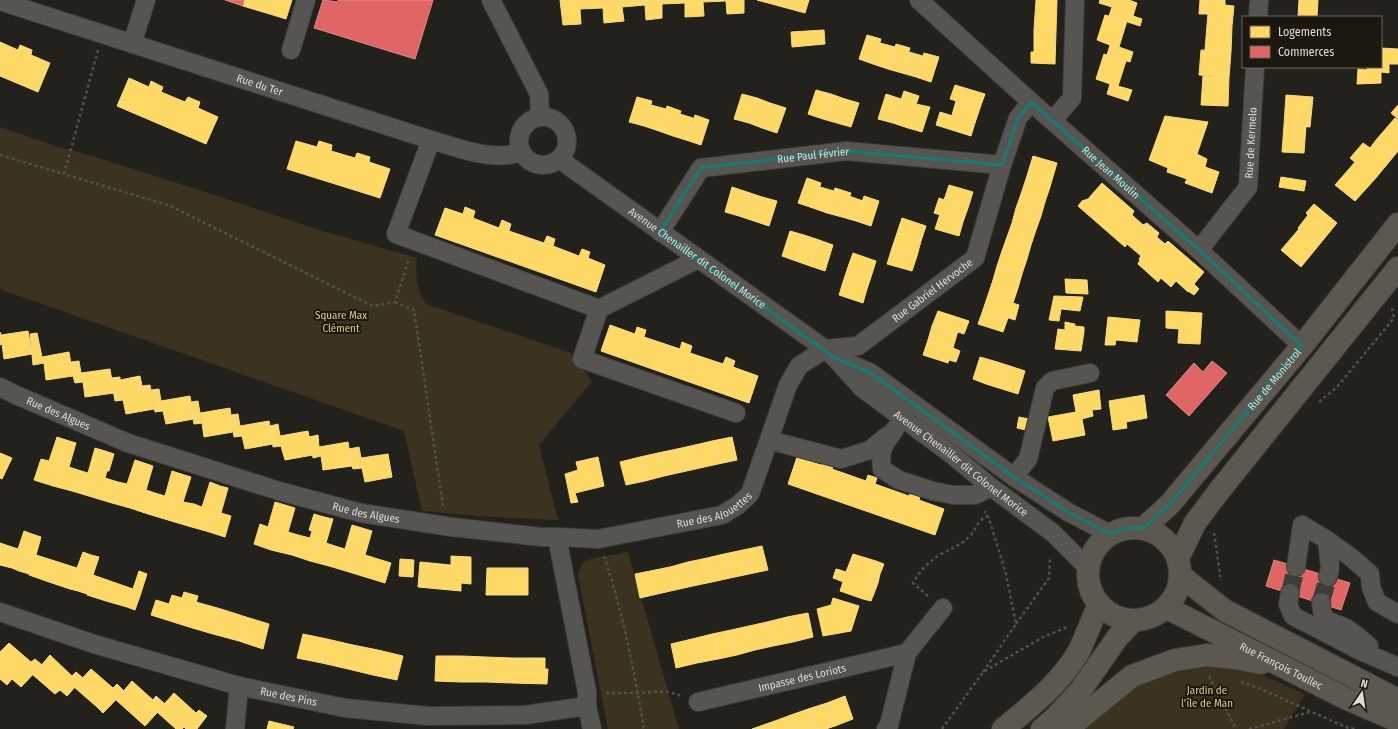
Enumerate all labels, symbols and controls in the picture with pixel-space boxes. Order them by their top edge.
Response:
legend [1242,16,1382,68]
text: Logements [1278,25,1331,39]
text: Commerces [1278,45,1334,59]
street label: Rue du Ter [235,72,285,99]
street label: Rue de Kermelo [1243,107,1260,179]
street label: Rue Jean Moulin [1079,144,1142,202]
street label: Rue Paul Février [777,145,850,166]
street label: Avenue Chenailler dit Colonel Morice [626,205,768,312]
street label: Rue Gabriel Hervoche [890,256,975,325]
park label: Square Max Clément [315,309,367,335]
street label: Rue de Monistrol [1245,346,1304,413]
street label: Rue des Algues [24,394,92,433]
street label: Avenue Chenailler dit Colonel Morice [891,408,1030,519]
street label: Rue des Alouettes [676,489,755,531]
street label: Rue des Algues [331,500,401,526]
street label: Rue François Toullec [1237,640,1325,693]
street label: Impasse des Loriots [757,661,848,695]
north arrow [1342,673,1382,713]
text: N [1359,677,1369,691]
park label: Jardin de l'île de Man [1181,684,1233,710]
street label: Rue des Pins [259,685,318,709]

